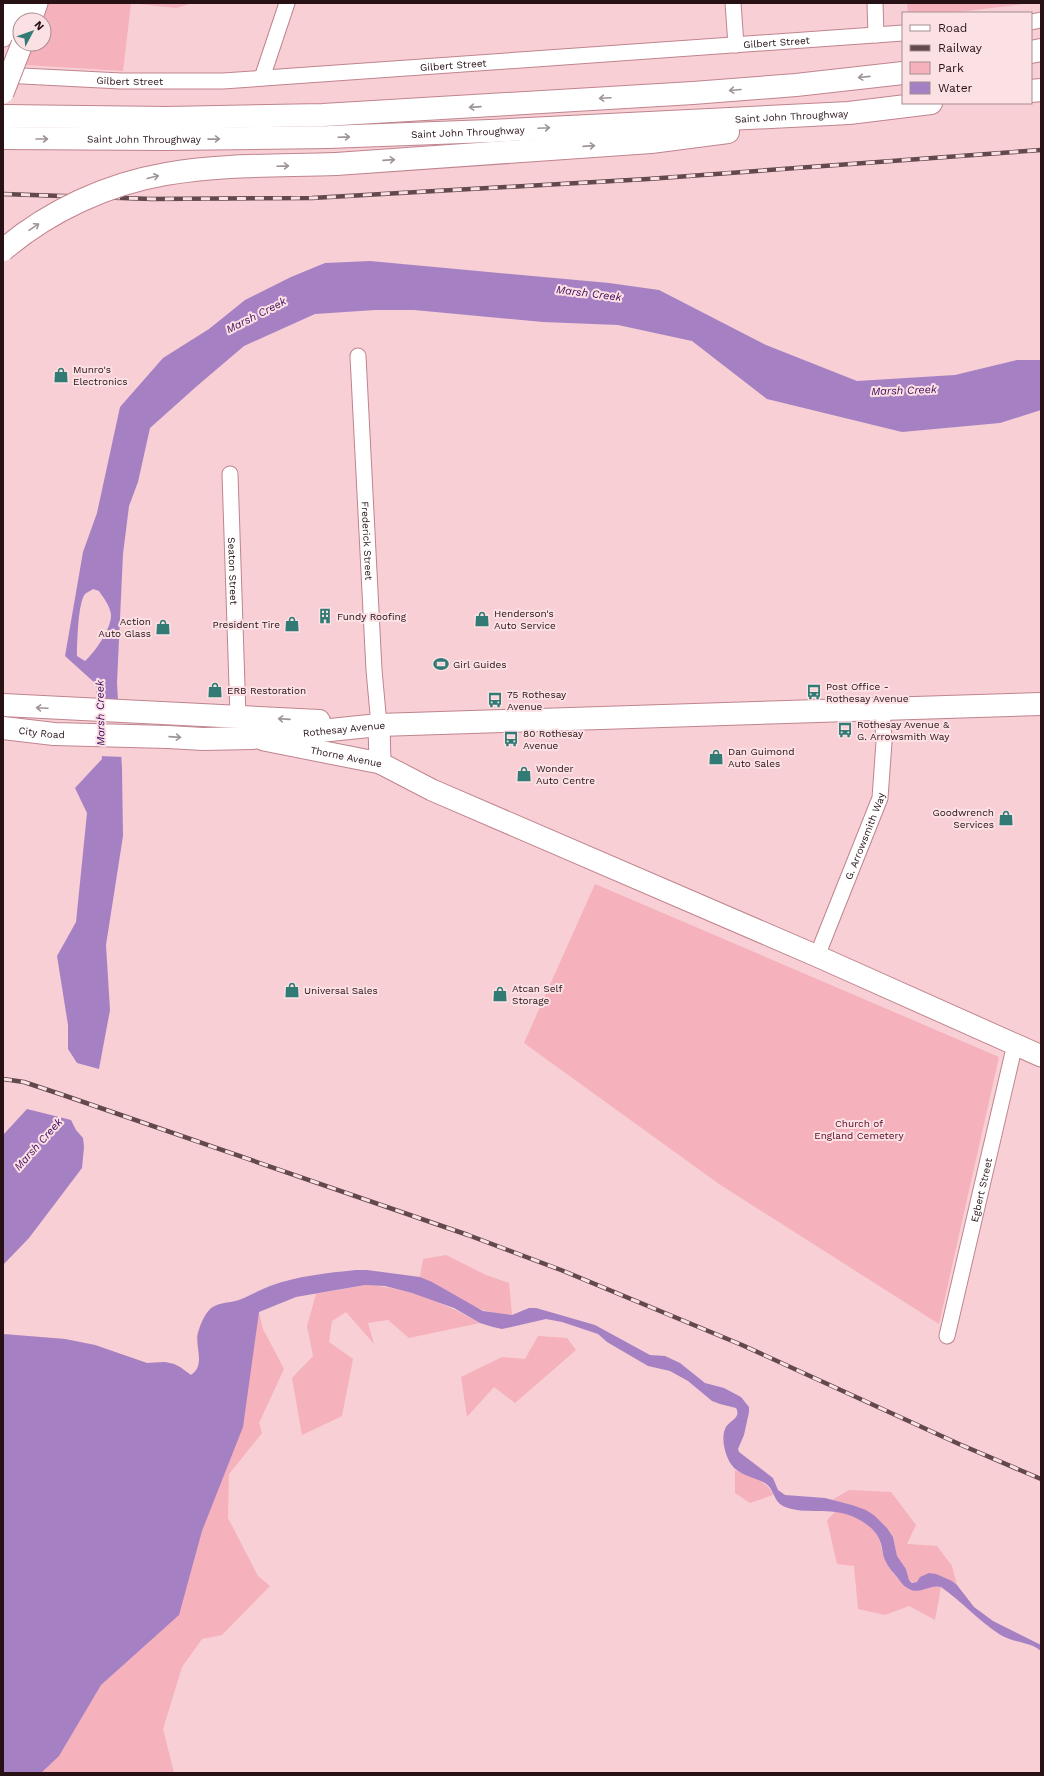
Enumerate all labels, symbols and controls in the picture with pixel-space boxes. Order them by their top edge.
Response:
north arrow [12,12,52,52]
legend [902,12,1032,104]
text: N [32,18,47,33]
text: Road [938,21,967,35]
street label: Gilbert Street [743,35,811,50]
text: Railway [938,41,983,55]
street label: Gilbert Street [420,57,488,73]
text: Park [938,61,964,75]
one-way arrow [858,74,871,81]
street label: Gilbert Street [96,75,164,87]
text: Water [938,81,973,95]
one-way arrow [729,86,742,93]
one-way arrow [599,95,612,102]
one-way arrow [469,103,482,110]
street label: Saint John Throughway [734,108,849,125]
street label: Saint John Throughway [411,124,526,140]
one-way arrow [537,125,550,132]
one-way arrow [337,133,350,140]
street label: Saint John Throughway [87,134,202,145]
one-way arrow [35,135,48,143]
one-way arrow [207,135,220,143]
one-way arrow [582,143,595,150]
one-way arrow [382,157,395,164]
one-way arrow [276,162,289,170]
one-way arrow [147,173,160,180]
one-way arrow [28,223,39,231]
water label: Marsh Creek [555,283,623,304]
water label: Marsh Creek [224,294,289,336]
place label: Munro's Electronics [73,364,128,387]
shop icon: Munro's Electronics [52,366,70,384]
water label: Marsh Creek [871,383,938,398]
street label: Frederick Street [359,501,374,581]
street label: Seaton Street [226,537,239,606]
building icon: Fundy Roofing [316,607,334,625]
place label: Henderson's Auto Service [494,608,556,631]
shop icon: Henderson's Auto Service [473,610,491,628]
place label: Fundy Roofing [337,611,407,622]
shop icon: President Tire [283,615,301,633]
place label: Action Auto Glass [98,616,151,639]
shop icon: Action Auto Glass [154,618,172,636]
place label: President Tire [213,619,280,630]
sports icon: Girl Guides [432,655,450,673]
place label: Girl Guides [453,659,506,670]
water label: Marsh Creek [93,679,108,746]
shop icon: ERB Restoration [206,681,224,699]
place label: Post Office - Rothesay Avenue [826,681,909,704]
bus stop icon: Post Office - Rothesay Avenue [805,683,823,701]
place label: ERB Restoration [227,685,306,696]
place label: 75 Rothesay Avenue [507,689,567,712]
bus stop icon: 75 Rothesay Avenue [486,691,504,709]
one-way arrow [36,704,49,711]
one-way arrow [278,715,291,722]
place label: Rothesay Avenue & G. Arrowsmith Way [857,719,950,742]
street label: Rothesay Avenue [302,720,386,739]
bus stop icon: Rothesay Avenue & G. Arrowsmith Way [836,721,854,739]
street label: City Road [18,725,65,740]
place label: 80 Rothesay Avenue [523,728,584,751]
bus stop icon: 80 Rothesay Avenue [502,730,520,748]
one-way arrow [168,734,181,741]
street label: Thorne Avenue [310,744,383,769]
place label: Dan Guimond Auto Sales [728,746,795,769]
shop icon: Dan Guimond Auto Sales [707,748,725,766]
place label: Wonder Auto Centre [536,763,595,786]
shop icon: Wonder Auto Centre [515,765,533,783]
street label: G. Arrowsmith Way [843,792,886,881]
place label: Goodwrench Services [932,807,994,830]
shop icon: Goodwrench Services [997,809,1015,827]
shop icon: Universal Sales [283,981,301,999]
place label: Atcan Self Storage [512,983,563,1006]
place label: Universal Sales [304,985,378,996]
shop icon: Atcan Self Storage [491,985,509,1003]
water label: Marsh Creek [11,1115,66,1173]
park label: Church of England Cemetery [814,1118,905,1141]
street label: Egbert Street [969,1156,994,1223]

